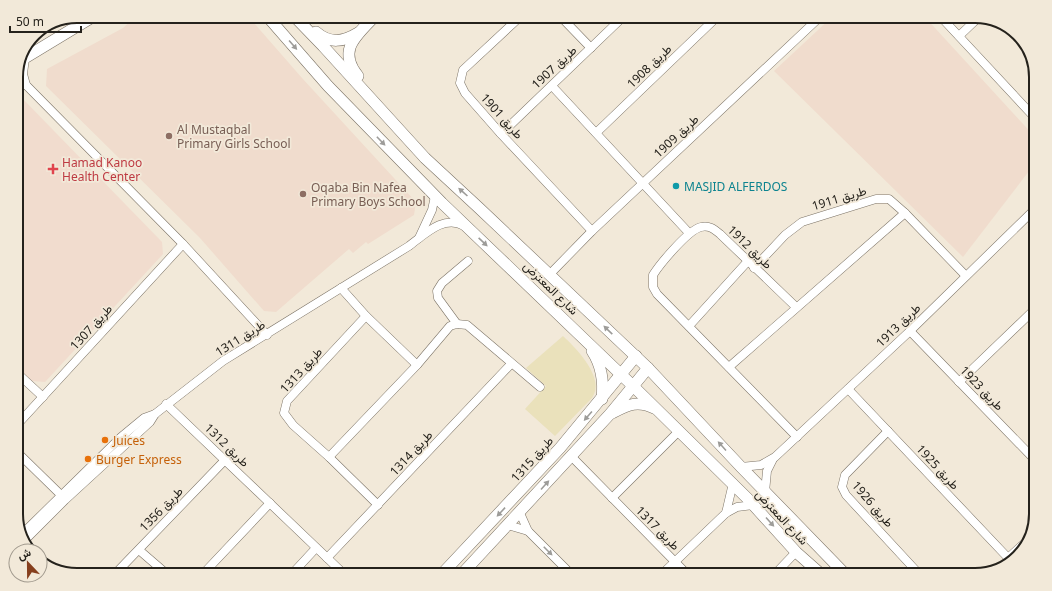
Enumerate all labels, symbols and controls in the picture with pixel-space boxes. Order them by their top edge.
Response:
scale bar [10,8,81,34]
text: 50 m [16,13,44,30]
one-way arrow [288,40,297,51]
street label: طريق 1908 [623,40,675,92]
street label: طريق 1907 [528,42,580,92]
street label: طريق 1901 [477,89,527,143]
street label: طريق 1909 [650,111,702,161]
place label: Al Mustaqbal Primary Girls School [177,121,291,152]
marker: Al Mustaqbal Primary Girls School [164,131,174,141]
one-way arrow [376,136,386,146]
place label: Hamad Kanoo Health Center [62,154,142,185]
marker: Hamad Kanoo Health Center [47,163,59,175]
place label: MASJID ALFERDOS [684,178,788,195]
place label: Oqaba Bin Nafea Primary Boys School [311,179,426,210]
marker: MASJID ALFERDOS [671,181,681,191]
street label: طريق 1911 [810,182,868,214]
one-way arrow [457,188,468,197]
marker: Oqaba Bin Nafea Primary Boys School [298,189,308,199]
street label: طريق 1912 [724,221,776,273]
one-way arrow [478,237,488,247]
street label: شارع المعترض [519,257,582,319]
street label: طريق 1913 [872,299,924,351]
street label: طريق 1307 [66,300,116,354]
street label: طريق 1311 [212,316,268,360]
one-way arrow [603,325,613,334]
street label: طريق 1313 [276,343,326,397]
street label: طريق 1923 [956,362,1008,414]
one-way arrow [583,410,592,421]
street label: طريق 1312 [201,419,253,471]
street label: طريق 1314 [386,427,436,479]
place label: Juices [112,432,145,449]
street label: طريق 1315 [507,432,557,486]
marker: Juices [100,435,110,445]
one-way arrow [717,441,726,451]
street label: طريق 1925 [913,441,963,493]
place label: Burger Express [96,451,182,468]
marker: Burger Express [83,454,93,464]
street label: طريق 1926 [848,477,898,531]
one-way arrow [540,480,550,490]
street label: طريق 1356 [135,483,187,535]
street label: شارع المعترض [751,486,812,549]
street label: طريق 1317 [632,502,684,554]
one-way arrow [496,507,505,517]
one-way arrow [765,517,774,528]
north arrow [8,543,48,583]
text: ش [15,544,33,563]
one-way arrow [543,546,553,555]

